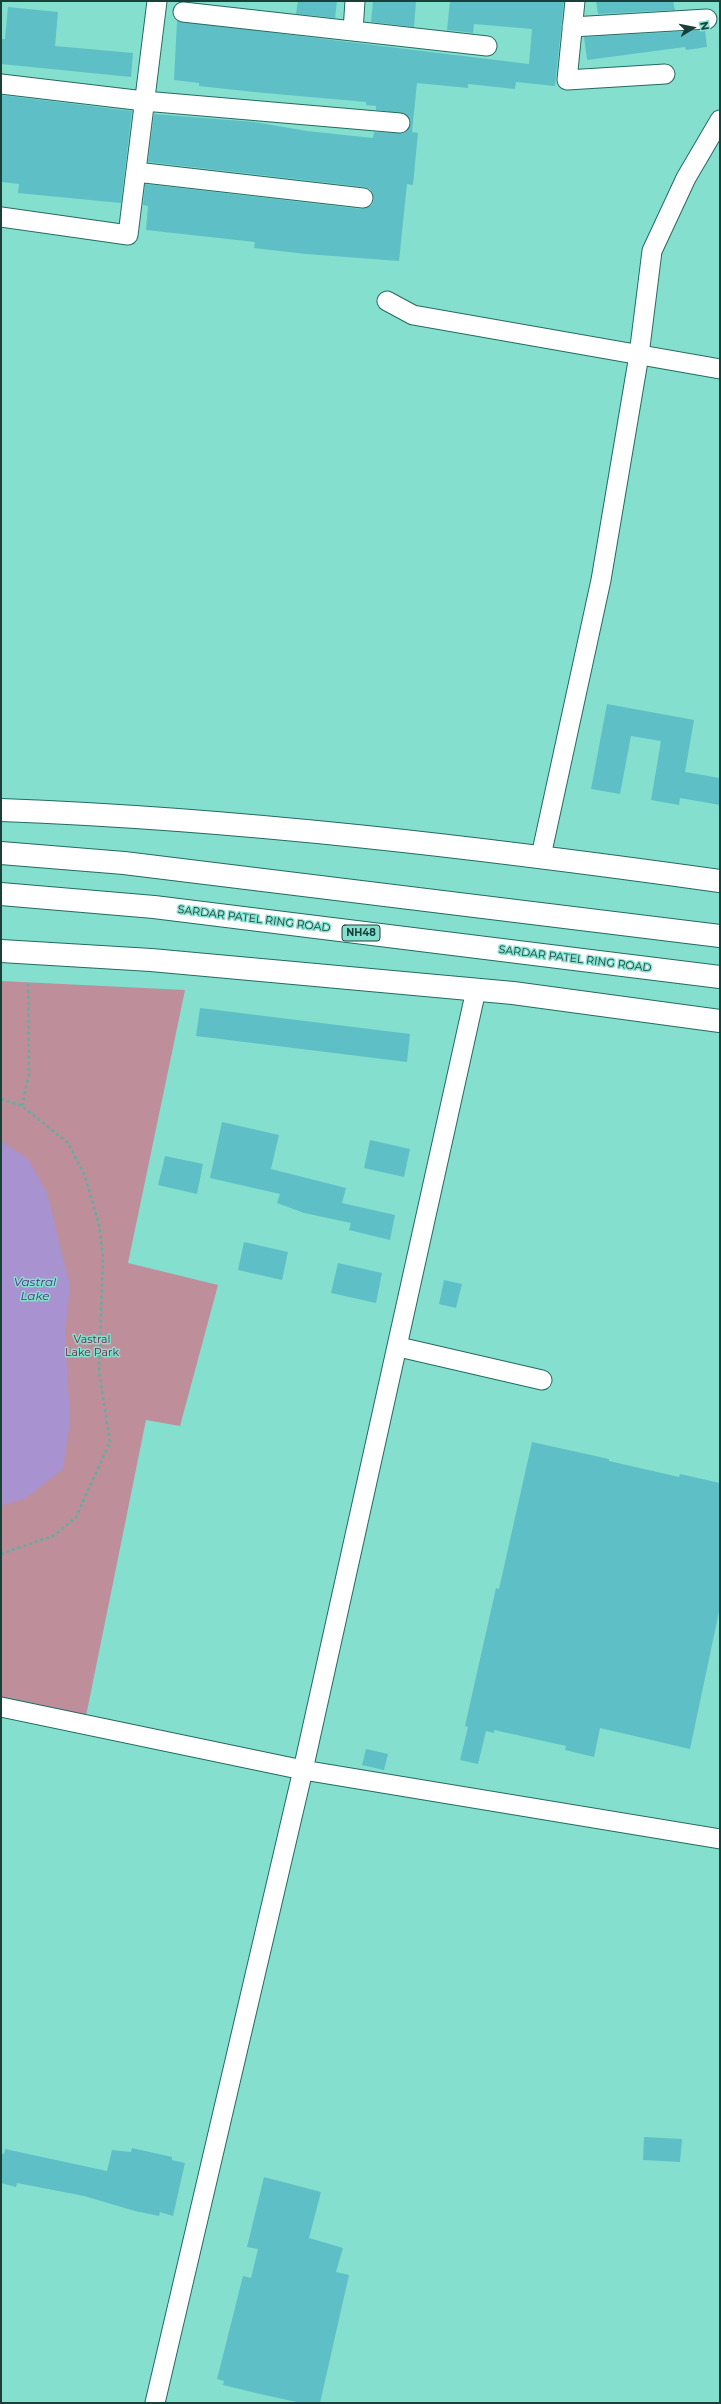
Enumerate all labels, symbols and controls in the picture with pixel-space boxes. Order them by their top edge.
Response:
north arrow [673,8,713,48]
text: N [697,20,712,32]
street label: SARDAR PATEL RING ROAD [177,903,331,935]
road number: NH48 [342,925,380,941]
street label: SARDAR PATEL RING ROAD [498,943,652,975]
water label: Vastral Lake [14,1275,56,1303]
park label: Vastral Lake Park [65,1333,119,1359]

